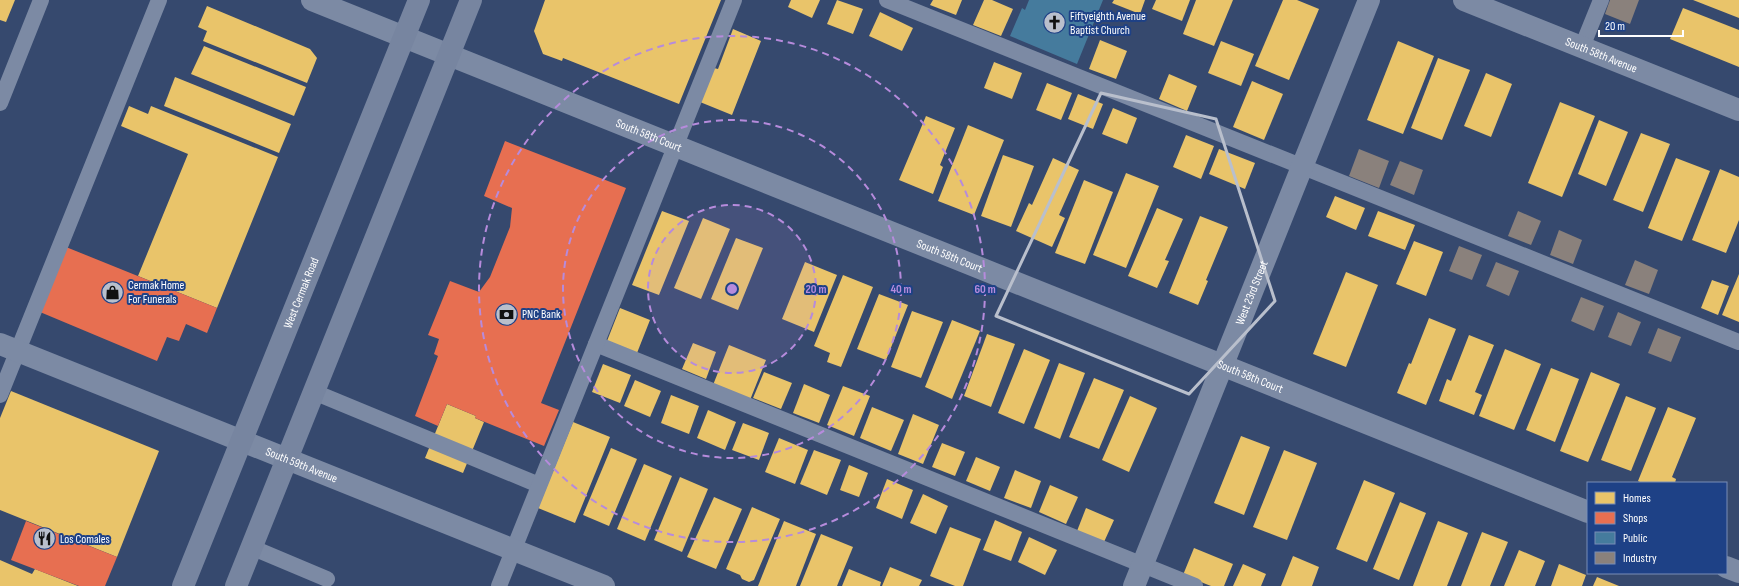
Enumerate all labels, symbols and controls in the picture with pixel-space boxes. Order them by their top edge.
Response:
place label: Fiftyeighth Avenue Baptist Church [1070,9,1146,38]
church icon: Fiftyeighth Avenue Baptist Church [1042,10,1068,36]
scale bar [1599,12,1683,38]
text: 20 m [1605,19,1625,34]
street label: South 58th Avenue [1563,34,1640,76]
street label: South 58th Court [614,115,684,155]
street label: South 58th Court [914,236,985,276]
street label: West Cermak Road [280,255,322,331]
street label: West 23rd Street [1232,258,1271,327]
place label: Cermak Home For Funerals [128,278,185,307]
shop icon: Cermak Home For Funerals [100,279,126,305]
centre of rings [725,282,739,296]
text: 20 m [806,282,826,297]
text: 40 m [890,282,912,297]
text: 60 m [974,282,996,297]
bank icon: PNC Bank [494,301,520,327]
place label: PNC Bank [522,307,561,322]
street label: South 58th Court [1215,357,1286,397]
street label: South 59th Avenue [264,444,340,486]
legend [1587,482,1727,574]
text: Homes [1623,491,1651,506]
text: Shops [1623,511,1648,526]
restaurant icon: Los Comales [32,526,58,552]
text: Public [1623,531,1648,546]
place label: Los Comales [60,532,110,547]
text: Industry [1623,551,1657,566]

